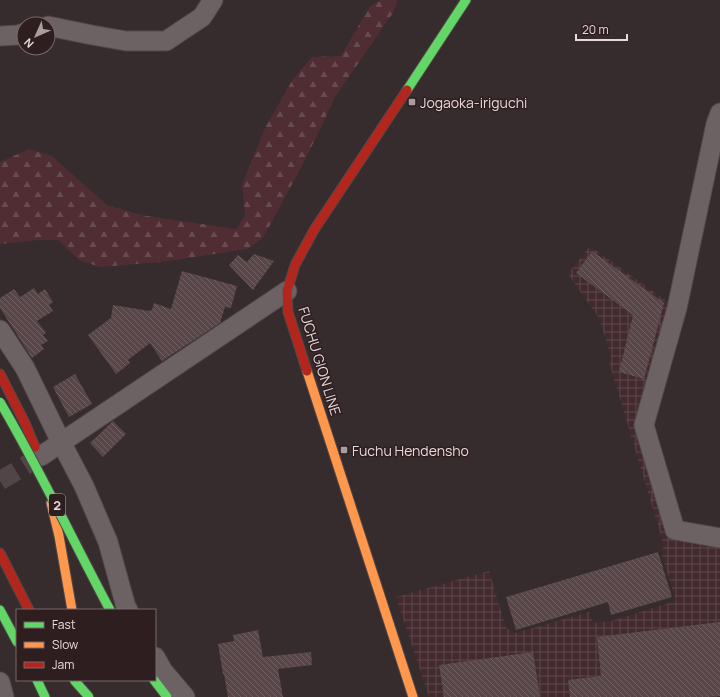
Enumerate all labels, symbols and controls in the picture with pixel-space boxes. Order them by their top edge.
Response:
north arrow [16,16,56,56]
scale bar [576,16,627,42]
text: 20 m [582,21,609,38]
text: N [20,35,37,52]
place label: Jogaoka-iriguchi [420,93,527,112]
marker: Jogaoka-iriguchi [407,97,417,107]
street label: FUCHU GION LINE [294,304,346,418]
place label: Fuchu Hendensho [352,441,469,460]
marker: Fuchu Hendensho [339,445,349,455]
road number: 2 [49,494,65,516]
legend [16,609,156,681]
text: Fast [52,616,76,633]
text: Slow [52,636,78,653]
text: Jam [52,656,74,673]

